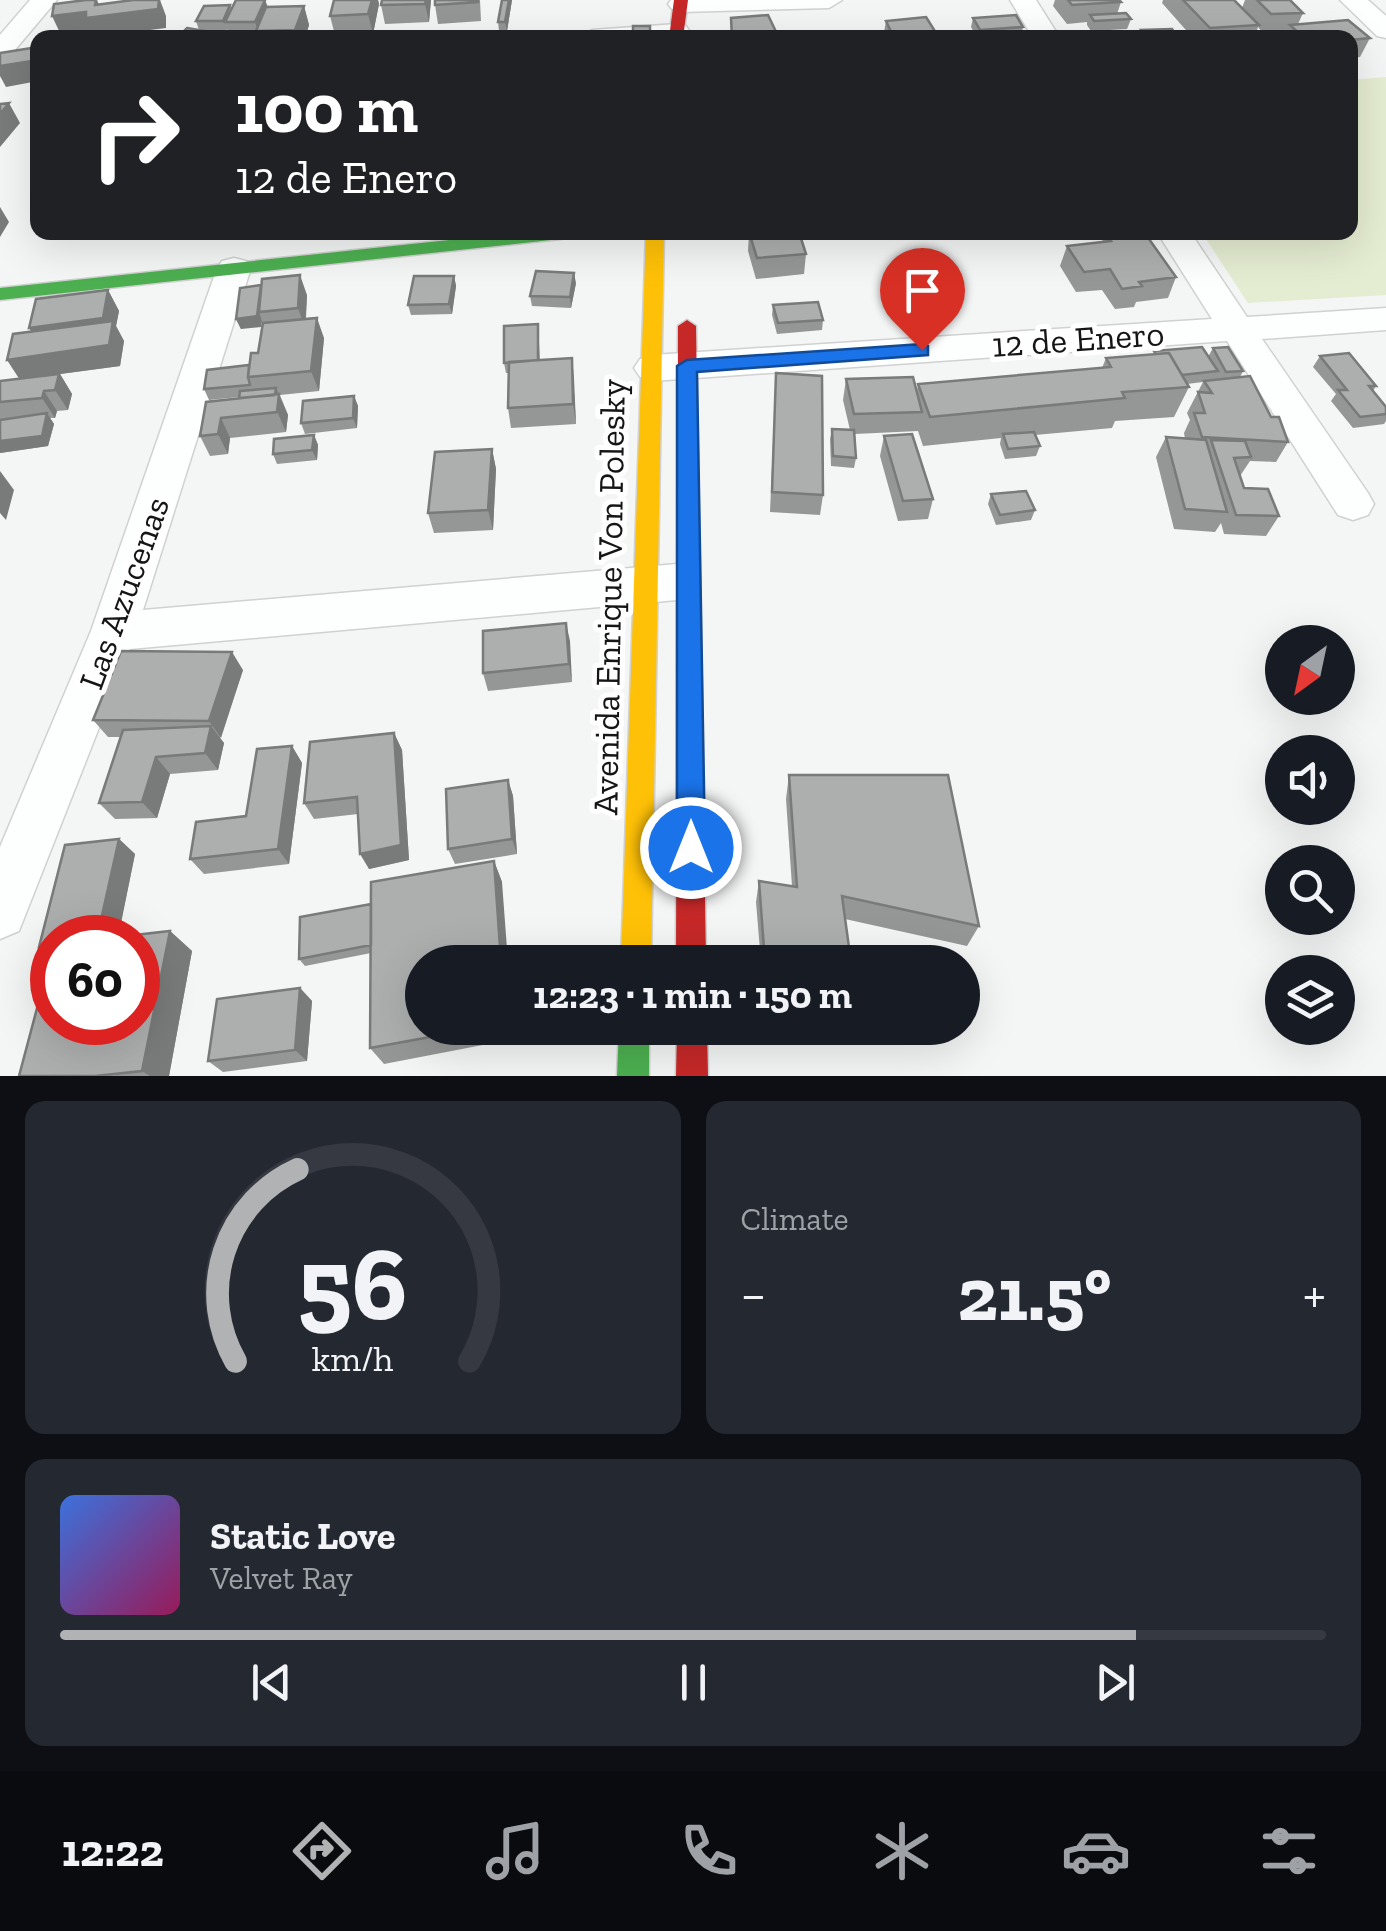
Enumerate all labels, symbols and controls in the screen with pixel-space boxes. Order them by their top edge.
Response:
text: 100 m [235,66,418,150]
icon: right [70,70,200,200]
text: 12 de Enero [235,151,457,205]
pin [880,248,965,351]
icon: arrive [895,263,950,318]
street label: 12 de Enero [990,312,1166,366]
street label: Avenida Enrique Von Polesky [584,379,634,815]
street label: Las Azucenas [70,491,178,695]
north arrow [1265,625,1355,715]
map controls [1265,625,1355,1045]
button: sound [1265,735,1355,825]
position arrow [639,796,743,900]
button: search [1265,845,1355,935]
speed limit sign: 60 [30,915,160,1045]
button: layers [1265,955,1355,1045]
text: 12:23 · 1 min · 150 m [533,972,852,1018]
text: Climate [741,1200,849,1238]
text: 56 [298,1221,408,1346]
text: 21.5° [958,1249,1112,1339]
text: − [741,1261,766,1327]
text: + [1303,1261,1326,1327]
text: km/h [312,1337,394,1380]
text: Static Love [210,1513,395,1559]
text: Velvet Ray [210,1559,353,1597]
icon: previous [244,1655,299,1710]
icon: pause [666,1655,721,1710]
icon: next [1088,1655,1143,1710]
icon: directions [287,1816,357,1886]
icon: music [480,1816,550,1886]
icon: phone [674,1816,744,1886]
icon: climate [867,1816,937,1886]
icon: car [1061,1816,1131,1886]
icon: filters [1254,1816,1324,1886]
text: 12:22 [62,1824,164,1878]

